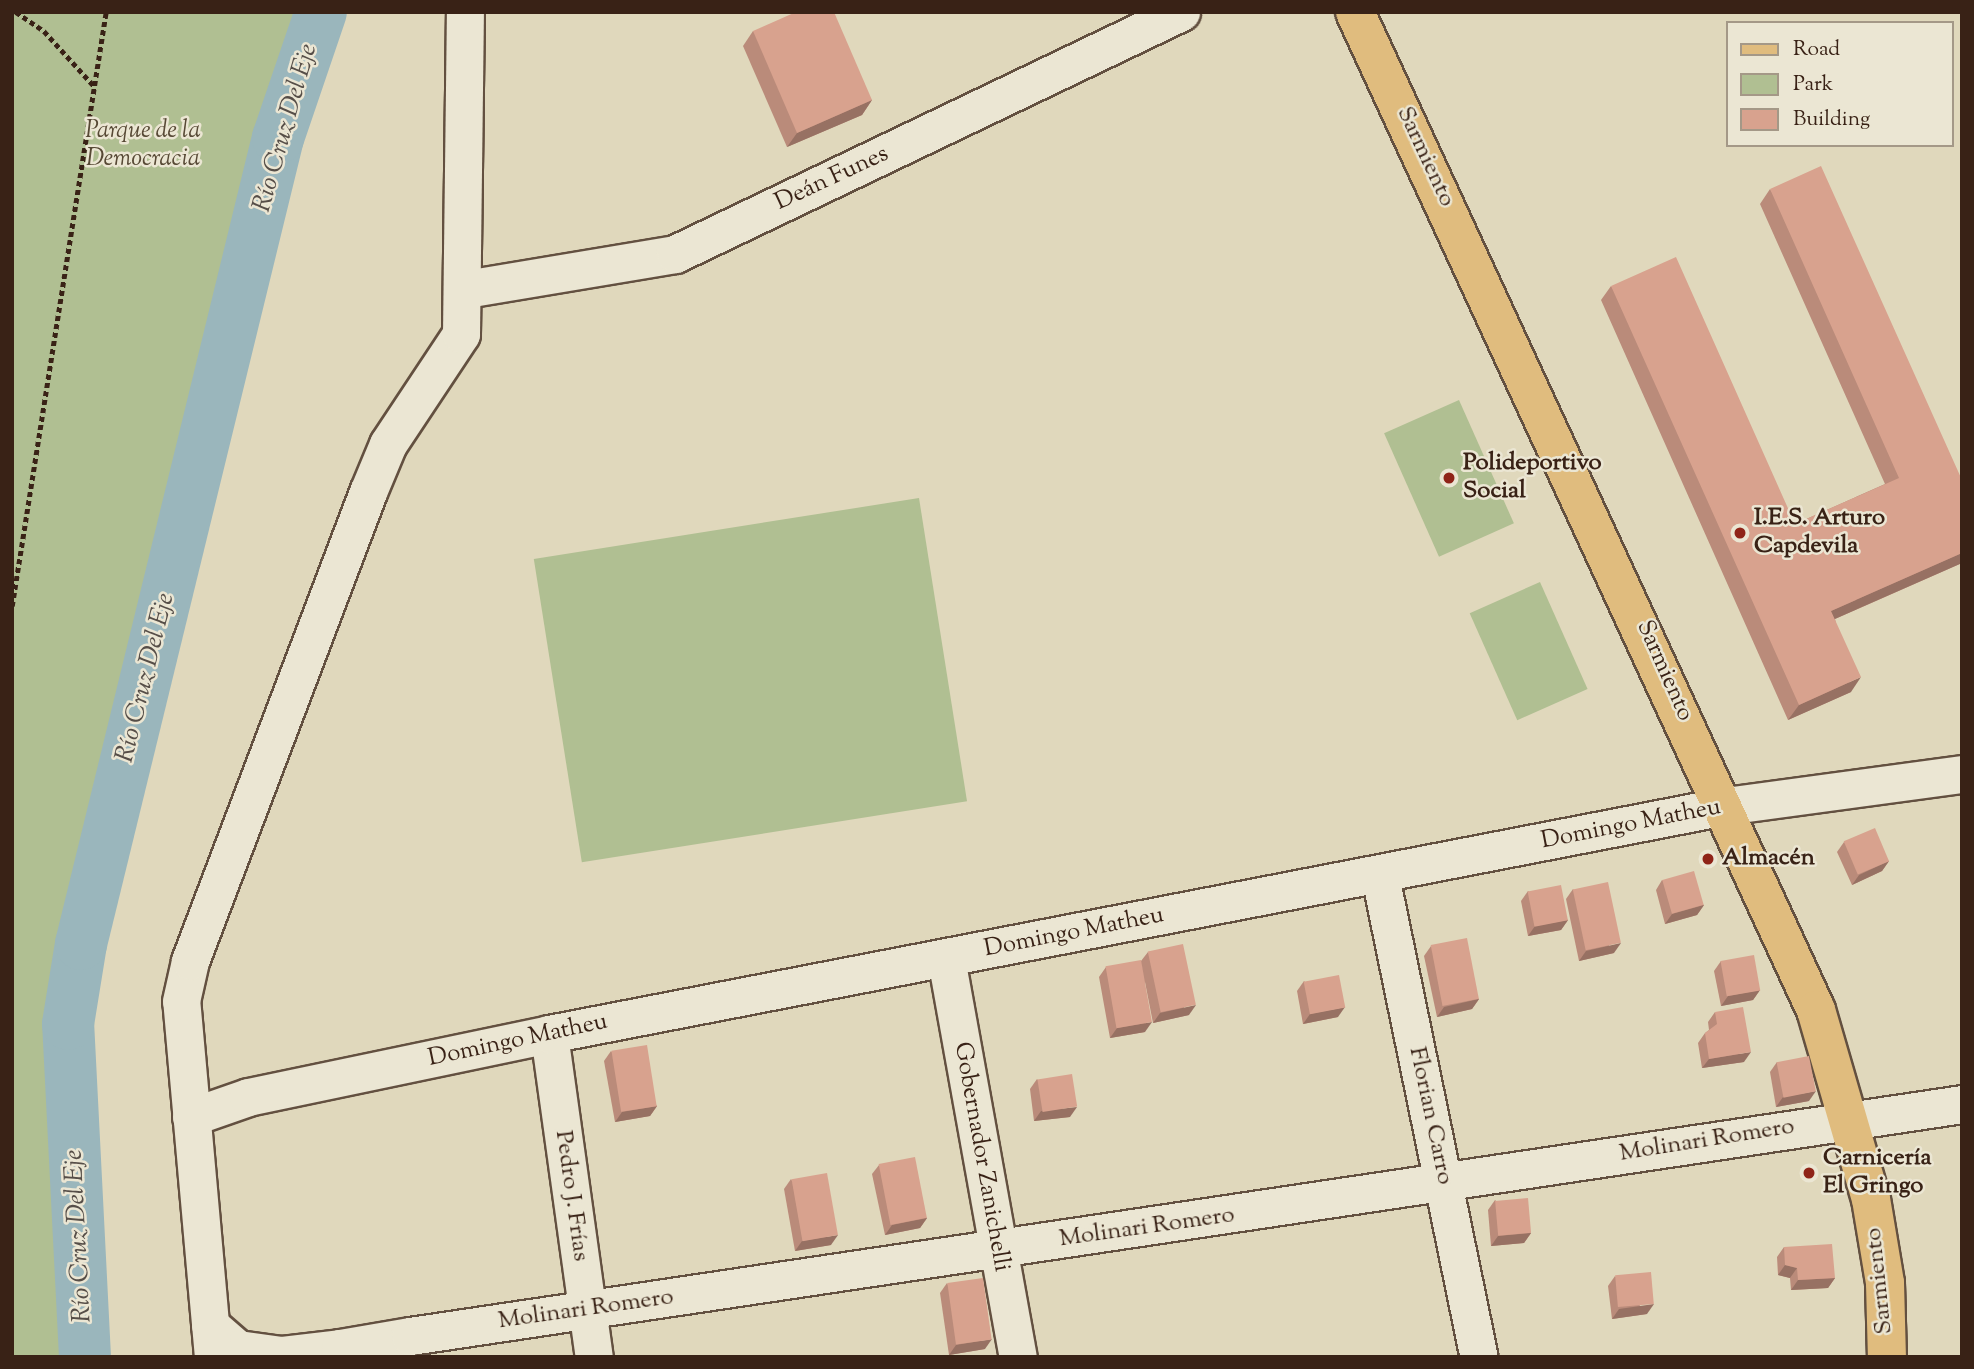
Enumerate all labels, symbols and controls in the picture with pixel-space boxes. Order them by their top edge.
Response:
legend [1726,21,1953,147]
text: Road [1793,35,1840,65]
water label: Río Cruz Del Eje [247,40,325,216]
text: Park [1793,70,1833,100]
street label: Sarmiento [1389,102,1461,212]
text: Building [1793,105,1870,135]
park label: Parque de la Democracia [85,118,201,174]
street label: Deán Funes [771,140,893,218]
place label: Polideportivo Social [1463,450,1602,506]
marker: Polideportivo Social [1441,470,1457,486]
place label: I.E.S. Arturo Capdevila [1754,505,1885,561]
marker: I.E.S. Arturo Capdevila [1732,525,1748,541]
water label: Río Cruz Del Eje [110,590,182,766]
street label: Sarmiento [1629,616,1699,726]
street label: Domingo Matheu [1539,793,1723,857]
place label: Almacén [1722,845,1815,873]
marker: Almacén [1700,851,1716,867]
street label: Domingo Matheu [982,901,1166,965]
street label: Domingo Matheu [426,1008,610,1074]
street label: Gobernador Zanichelli [947,1040,1015,1274]
street label: Florian Carro [1401,1045,1459,1187]
street label: Molinari Romero [1618,1113,1796,1169]
street label: Pedro J. Frías [548,1129,594,1263]
place label: Carnicería El Gringo [1823,1145,1932,1201]
water label: Río Cruz Del Eje [59,1149,99,1323]
marker: Carnicería El Gringo [1801,1165,1817,1181]
street label: Molinari Romero [1058,1201,1236,1255]
street label: Sarmiento [1860,1226,1900,1336]
street label: Molinari Romero [497,1283,675,1337]

